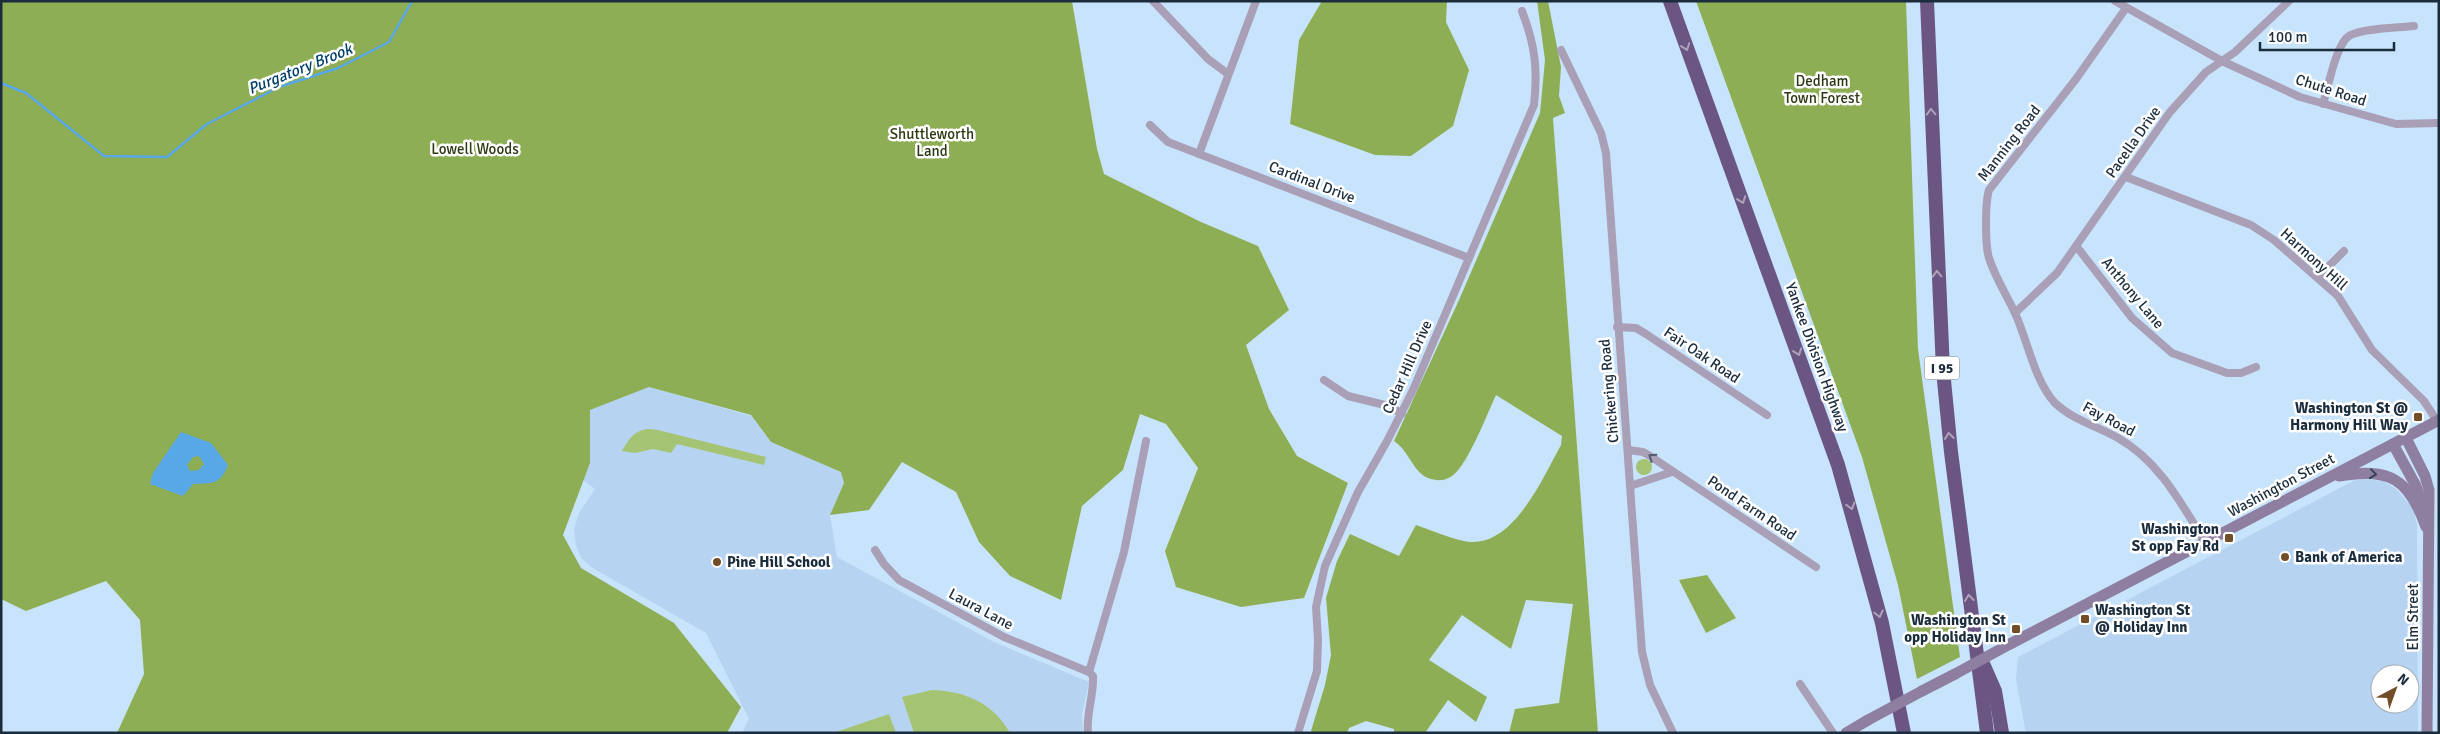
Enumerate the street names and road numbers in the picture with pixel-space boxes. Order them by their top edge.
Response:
street label: Chute Road [2293,70,2369,110]
street label: Manning Road [1974,101,2044,185]
street label: Pacella Drive [2102,103,2164,181]
street label: Cardinal Drive [1266,157,1358,207]
street label: Harmony Hill [2277,224,2351,294]
street label: Anthony Lane [2098,254,2168,332]
street label: Yankee Division Highway [1782,280,1852,434]
street label: Cedar Hill Drive [1378,317,1436,417]
street label: Fair Oak Road [1660,323,1744,387]
street label: Chickering Road [1595,338,1623,444]
road number: I 95 [1924,356,1960,379]
street label: Fay Road [2080,398,2138,440]
street label: Washington Street [2225,449,2337,521]
street label: Pond Farm Road [1704,472,1800,544]
street label: Elm Street [2404,583,2422,651]
street label: Laura Lane [946,584,1016,634]

